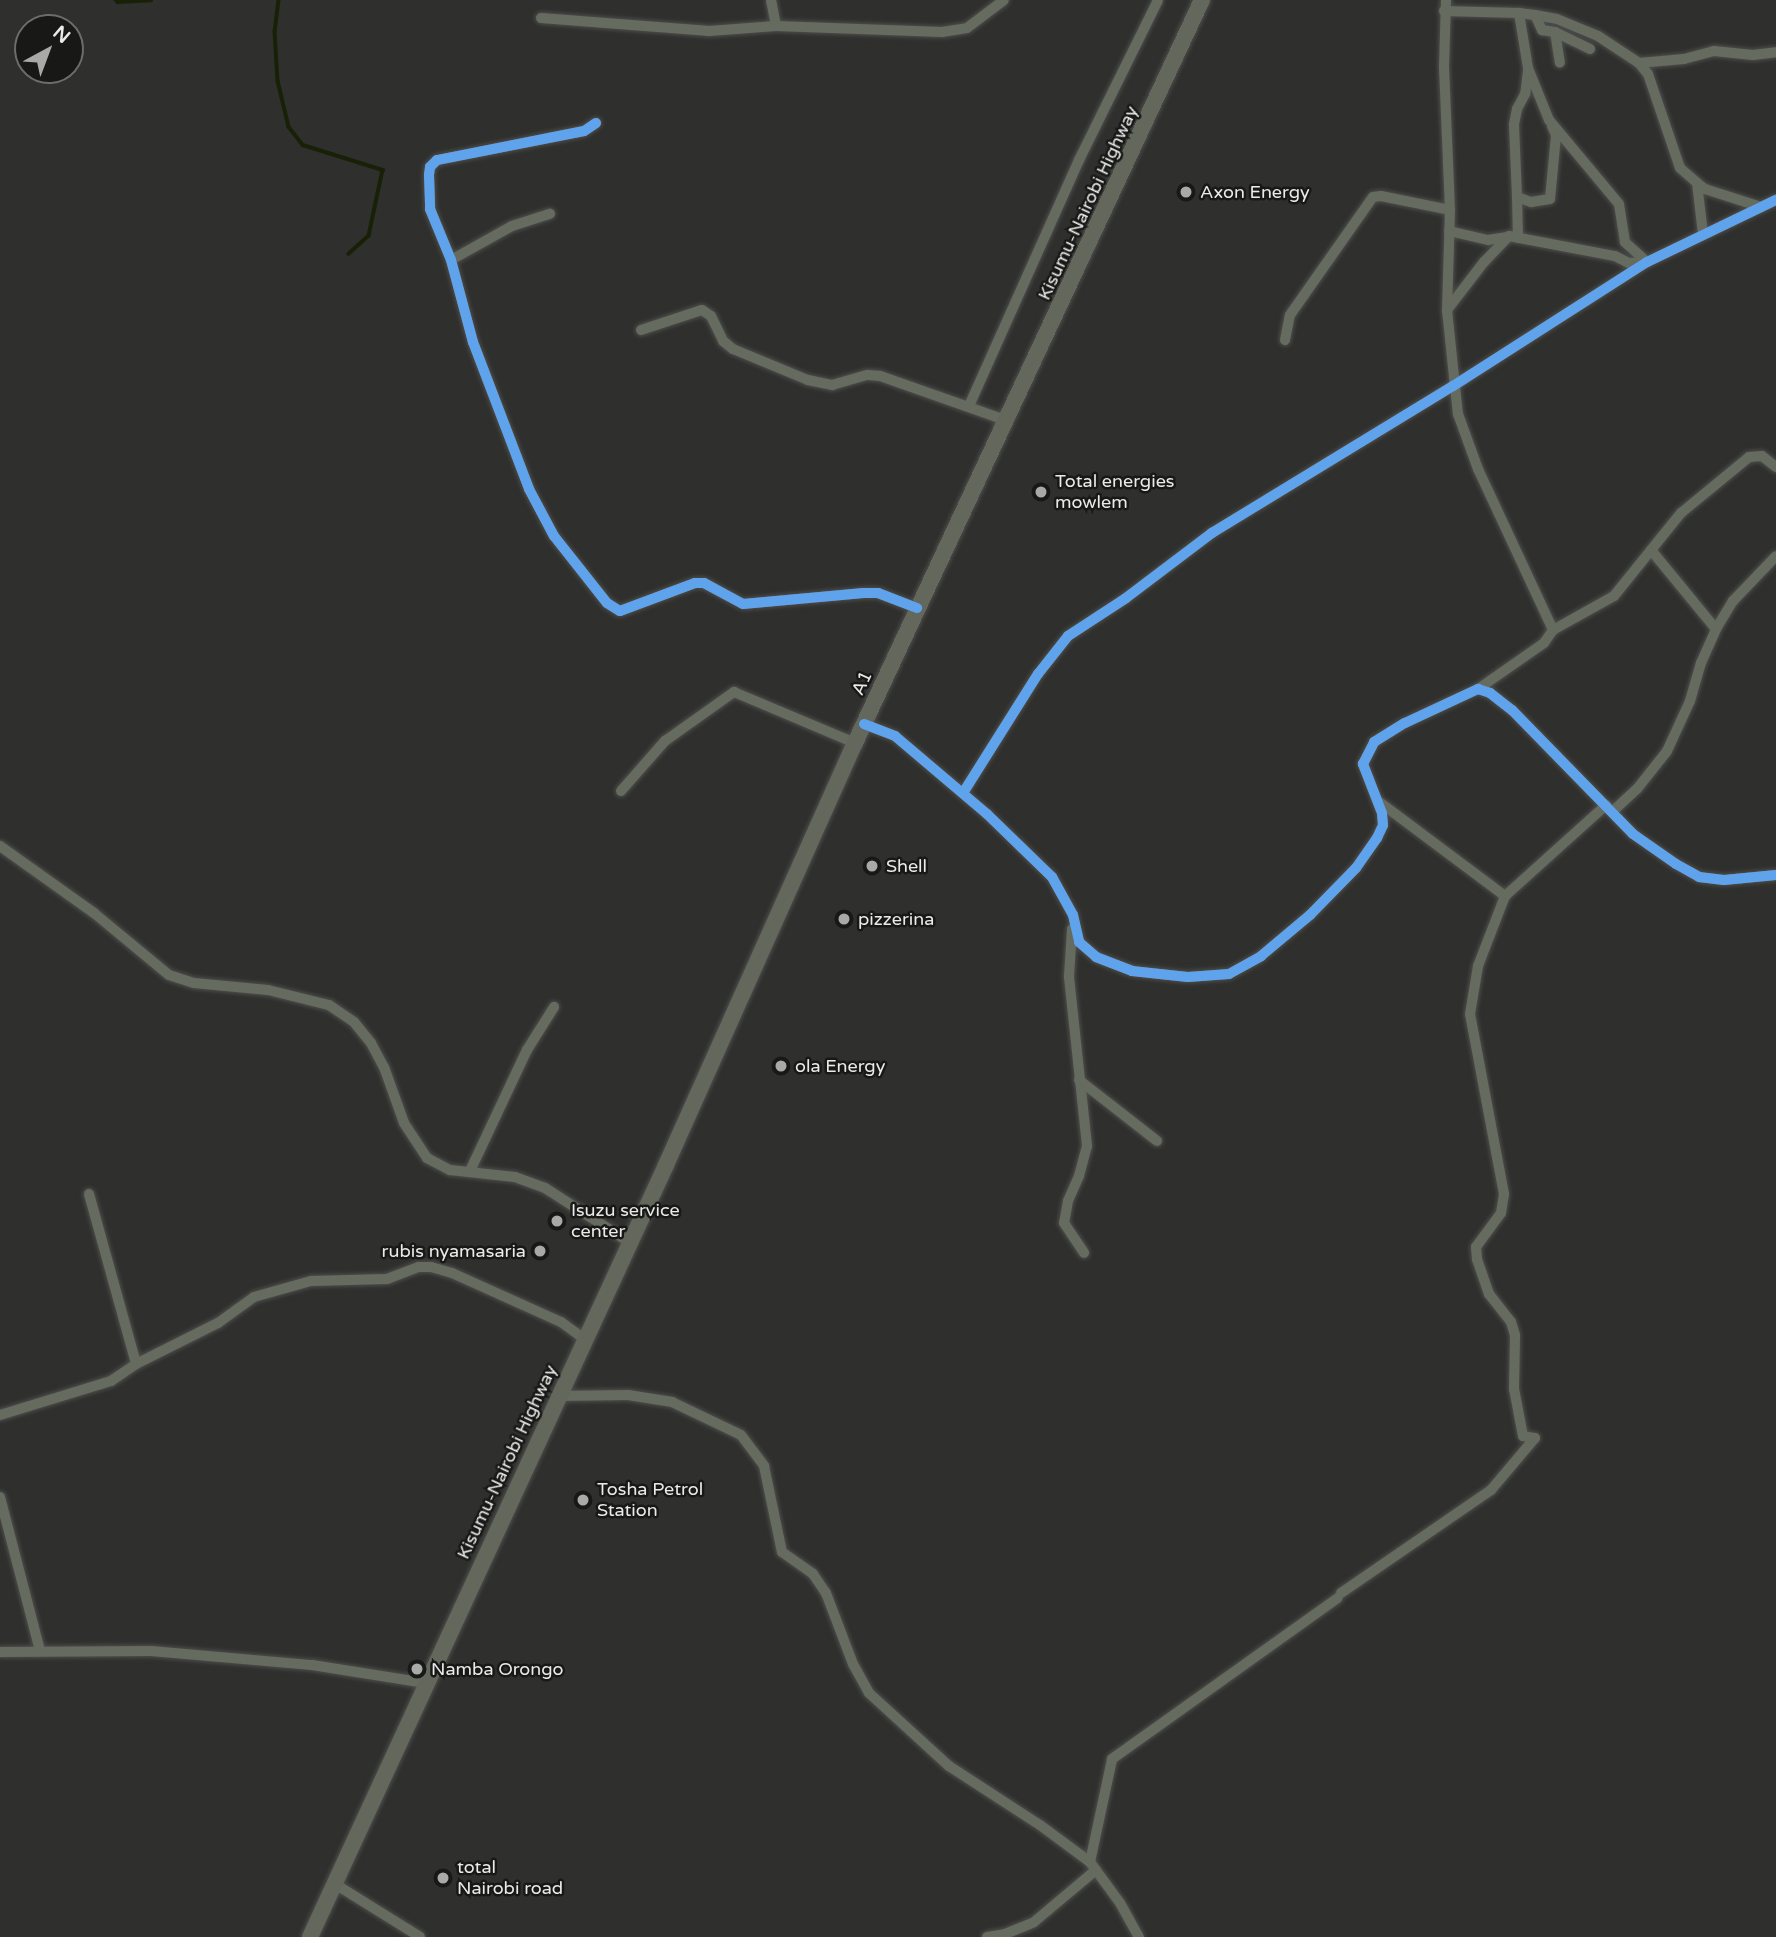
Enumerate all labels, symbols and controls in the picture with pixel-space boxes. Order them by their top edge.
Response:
north arrow [14,14,84,84]
text: N [48,21,74,48]
street label: Kisumu-Nairobi Highway [1033,102,1143,304]
place label: Axon Energy [1200,181,1310,203]
marker: Axon Energy [1178,184,1194,200]
place label: Total energies mowlem [1055,471,1174,514]
marker: Total energies mowlem [1033,484,1049,500]
street label: A1 [847,667,877,699]
place label: Shell [886,855,927,877]
marker: Shell [864,858,880,874]
place label: pizzerina [858,908,934,930]
marker: pizzerina [836,911,852,927]
place label: ola Energy [795,1055,885,1077]
marker: ola Energy [773,1058,789,1074]
place label: Isuzu service center [571,1200,680,1242]
marker: Isuzu service center [549,1213,565,1229]
place label: rubis nyamasaria [382,1240,526,1262]
marker: rubis nyamasaria [532,1243,548,1259]
street label: Kisumu-Nairobi Highway [452,1361,562,1563]
place label: Tosha Petrol Station [597,1479,703,1522]
marker: Tosha Petrol Station [575,1492,591,1508]
place label: Namba Orongo [431,1658,564,1680]
marker: Namba Orongo [409,1661,425,1677]
place label: total Nairobi road [457,1857,563,1899]
marker: total Nairobi road [435,1870,451,1886]

